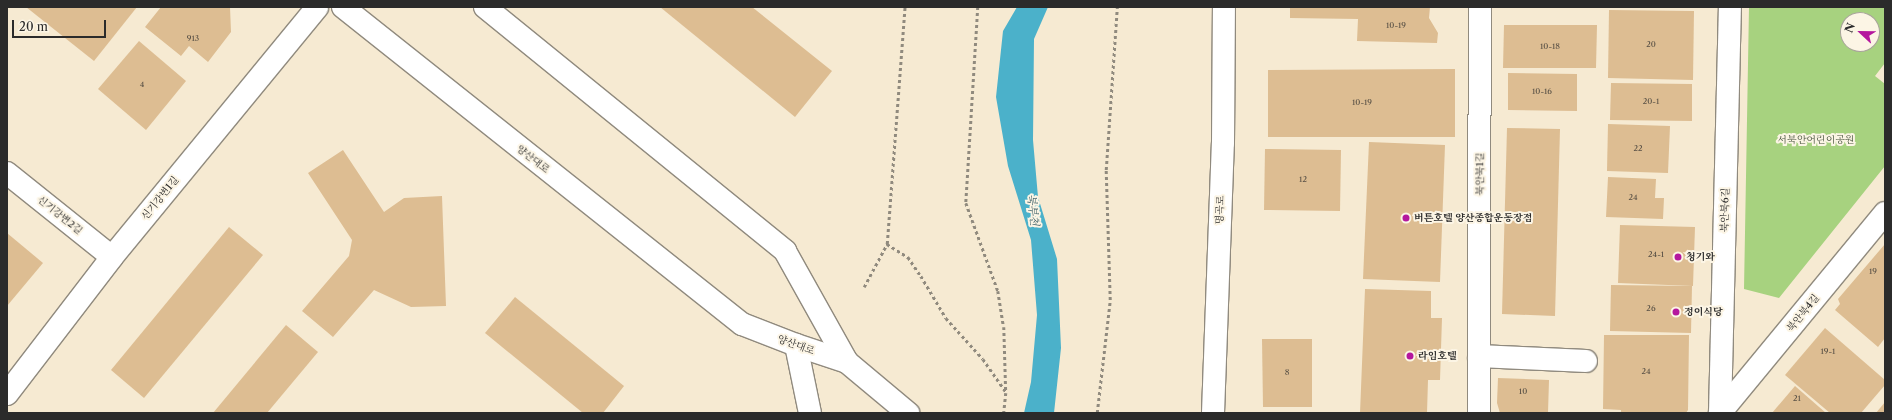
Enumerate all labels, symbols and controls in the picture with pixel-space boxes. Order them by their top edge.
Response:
scale bar [14,12,108,38]
north arrow [1840,12,1880,52]
text: 20 m [19,19,48,34]
house number: 10-19 [1386,21,1406,31]
text: N [1842,21,1858,35]
house number: 913 [187,34,199,44]
house number: 20 [1646,40,1656,50]
house number: 10-18 [1540,42,1560,52]
house number: 4 [140,80,144,90]
house number: 10-16 [1532,87,1552,97]
house number: 20-1 [1643,97,1659,107]
house number: 10-19 [1352,98,1372,108]
park label: 서북안어린이공원 [1777,134,1855,146]
street label: 양산대로 [514,142,552,176]
house number: 22 [1633,144,1643,154]
street label: 북안북1길 [1474,153,1486,195]
street label: 신기강변1길 [139,174,181,222]
house number: 12 [1299,175,1307,185]
street label: 북안북6길 [1719,188,1731,232]
street label: 신기강변2길 [35,193,85,237]
water label: 북부천 [1025,193,1041,227]
house number: 24 [1628,193,1638,203]
street label: 명곡로 [1213,195,1227,225]
place label: 버튼호텔 양산종합운동장점 [1414,212,1532,224]
marker: 버튼호텔 양산종합운동장점 [1401,213,1411,223]
house number: 24-1 [1648,250,1664,260]
place label: 청기와 [1686,251,1715,263]
marker: 청기와 [1673,252,1683,262]
house number: 19 [1869,267,1877,277]
street label: 북안북4길 [1784,292,1822,334]
house number: 26 [1646,304,1656,314]
place label: 정이식당 [1684,306,1723,318]
marker: 정이식당 [1671,307,1681,317]
street label: 양산대로 [776,333,816,357]
house number: 19-1 [1821,347,1835,357]
place label: 라임호텔 [1418,350,1457,362]
marker: 라임호텔 [1405,351,1415,361]
house number: 24 [1641,367,1651,377]
house number: 8 [1285,368,1289,378]
house number: 10 [1519,387,1527,397]
house number: 21 [1793,394,1801,404]

